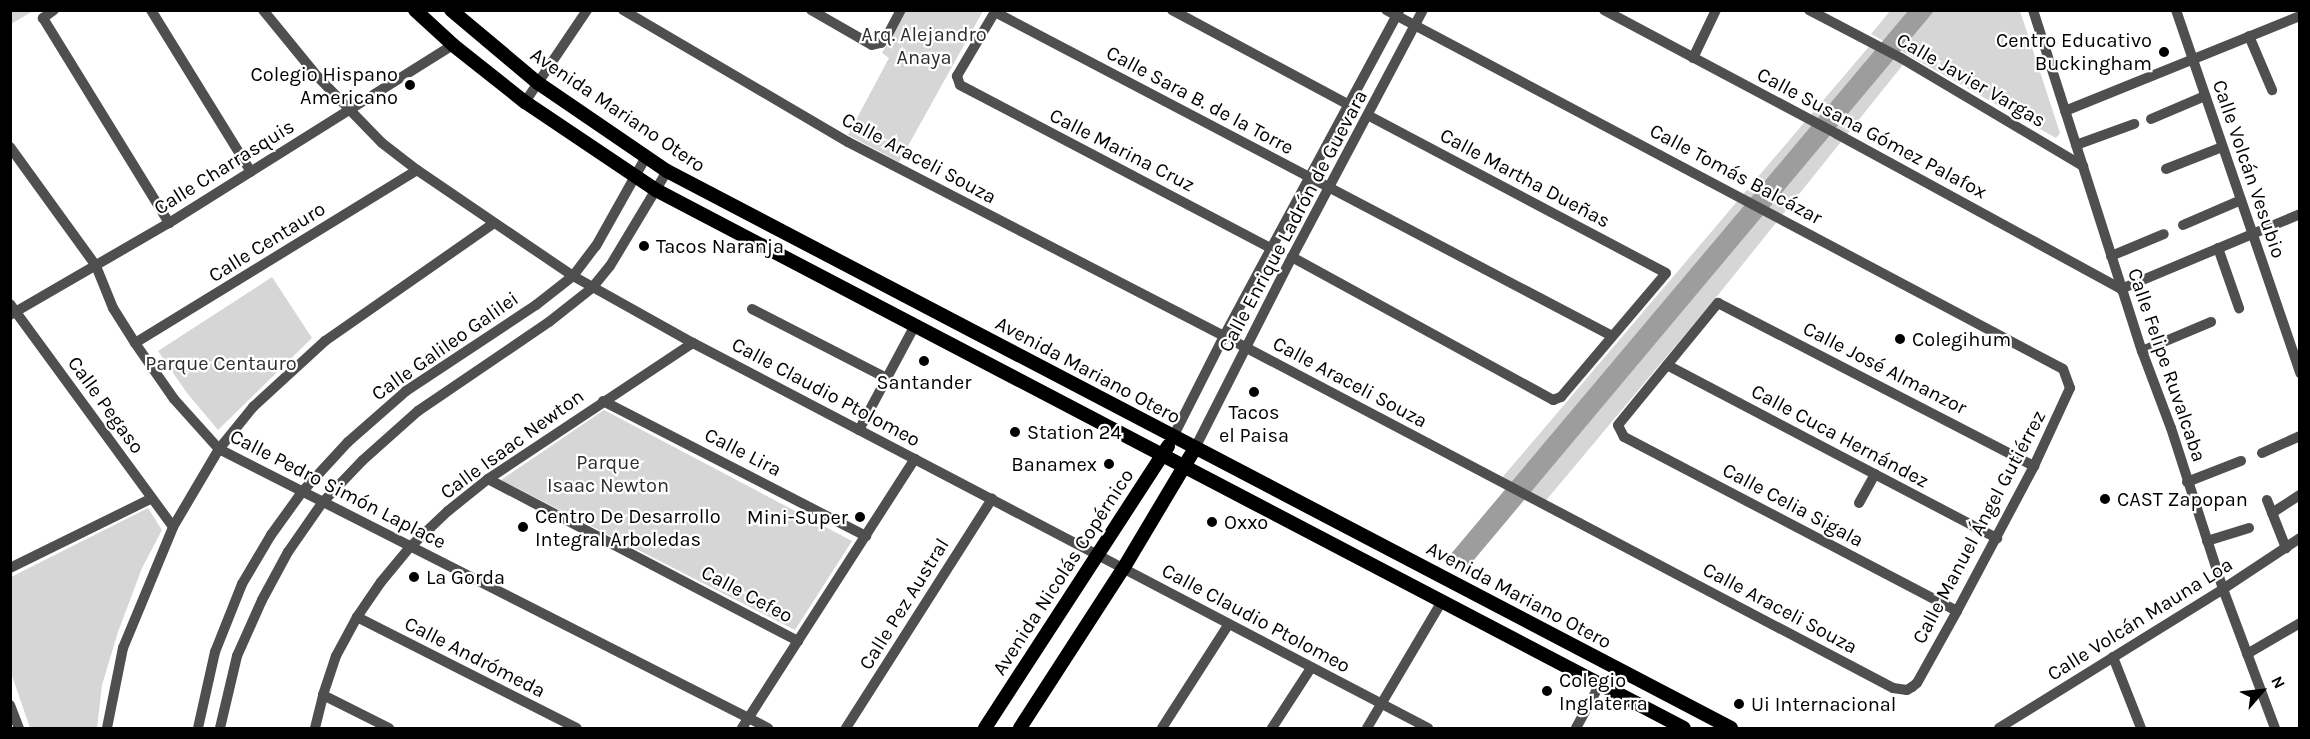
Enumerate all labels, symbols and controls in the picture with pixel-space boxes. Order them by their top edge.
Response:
park label: Arq. Alejandro Anaya [861,23,987,70]
street label: Calle Javier Vargas [1892,28,2050,132]
place label: Centro Educativo Buckingham [1996,28,2152,75]
street label: Calle Sara B. de la Torre [1102,40,1298,160]
street label: Avenida Mariano Otero [526,43,710,177]
marker: Centro Educativo Buckingham [2157,45,2171,59]
place label: Colegio Hispano Americano [250,62,398,109]
street label: Calle Susana Gómez Palafox [1753,62,1991,204]
street label: Calle Volcán Vesubio [2207,77,2291,261]
marker: Colegio Hispano Americano [403,78,417,92]
street label: Calle Enrique Ladrón de Guevara [1214,86,1372,356]
street label: Calle Marina Cruz [1045,103,1199,197]
street label: Calle Araceli Souza [838,107,1000,209]
street label: Calle Charrasquis [149,114,299,220]
street label: Calle Tomás Balcázar [1646,118,1826,230]
street label: Calle Martha Dueñas [1436,123,1614,233]
street label: Calle Centauro [204,197,330,287]
place label: Tacos Naranja [656,234,784,258]
marker: Tacos Naranja [637,239,651,253]
street label: Calle Felipe Ruvalcaba [2123,265,2211,465]
street label: Calle Galileo Galilei [367,286,523,406]
street label: Avenida Mariano Otero [992,311,1184,429]
street label: Calle José Almanzor [1799,316,1971,420]
place label: Colegihum [1912,327,2011,351]
street label: Calle Araceli Souza [1269,331,1431,433]
street label: Calle Claudio Ptolomeo [728,332,924,452]
marker: Colegihum [1893,332,1907,346]
park label: Parque Centauro [145,351,297,375]
street label: Calle Pegaso [63,352,149,458]
marker: Santander [917,354,931,368]
place label: Santander [876,370,972,394]
street label: Calle Cuca Hernández [1747,379,1933,493]
street label: Calle Isaac Newton [436,384,588,504]
marker: Tacos el Paisa [1247,385,1261,399]
place label: Tacos el Paisa [1219,401,1289,448]
street label: Calle Manuel Ángel Gutiérrez [1907,406,2051,648]
place label: Station 24 [1027,420,1122,444]
street label: Calle Lira [701,422,785,482]
street label: Calle Pedro Simón Laplace [226,424,450,554]
marker: Station 24 [1008,425,1022,439]
park label: Parque Isaac Newton [547,450,669,497]
place label: Banamex [1011,452,1097,476]
marker: Banamex [1102,457,1116,471]
street label: Calle Celia Sigala [1718,458,1868,552]
street label: Avenida Nicolás Copérnico [987,464,1139,680]
place label: CAST Zapopan [2117,487,2248,511]
marker: CAST Zapopan [2098,492,2112,506]
place label: Centro De Desarrollo Integral Arboledas [535,504,721,551]
place label: Mini-Super [747,505,848,529]
marker: Mini-Super [853,510,867,524]
place label: Oxxo [1224,510,1268,534]
marker: Oxxo [1205,515,1219,529]
marker: Centro De Desarrollo Integral Arboledas [516,520,530,534]
street label: Calle Pez Austral [854,534,954,674]
street label: Avenida Mariano Otero [1423,536,1615,654]
street label: Calle Volcán Mauna Loa [2043,552,2237,686]
street label: Calle Araceli Souza [1699,557,1861,659]
street label: Calle Claudio Ptolomeo [1158,558,1354,678]
street label: Calle Cefeo [697,560,797,628]
place label: La Gorda [426,565,505,589]
marker: La Gorda [407,570,421,584]
street label: Calle Andrómeda [401,611,549,703]
north arrow [2232,661,2292,721]
place label: Colegio Inglaterra [1559,668,1648,715]
text: N [2267,673,2289,692]
marker: Colegio Inglaterra [1540,684,1554,698]
place label: Ui Internacional [1751,692,1896,716]
marker: Ui Internacional [1732,697,1746,711]

